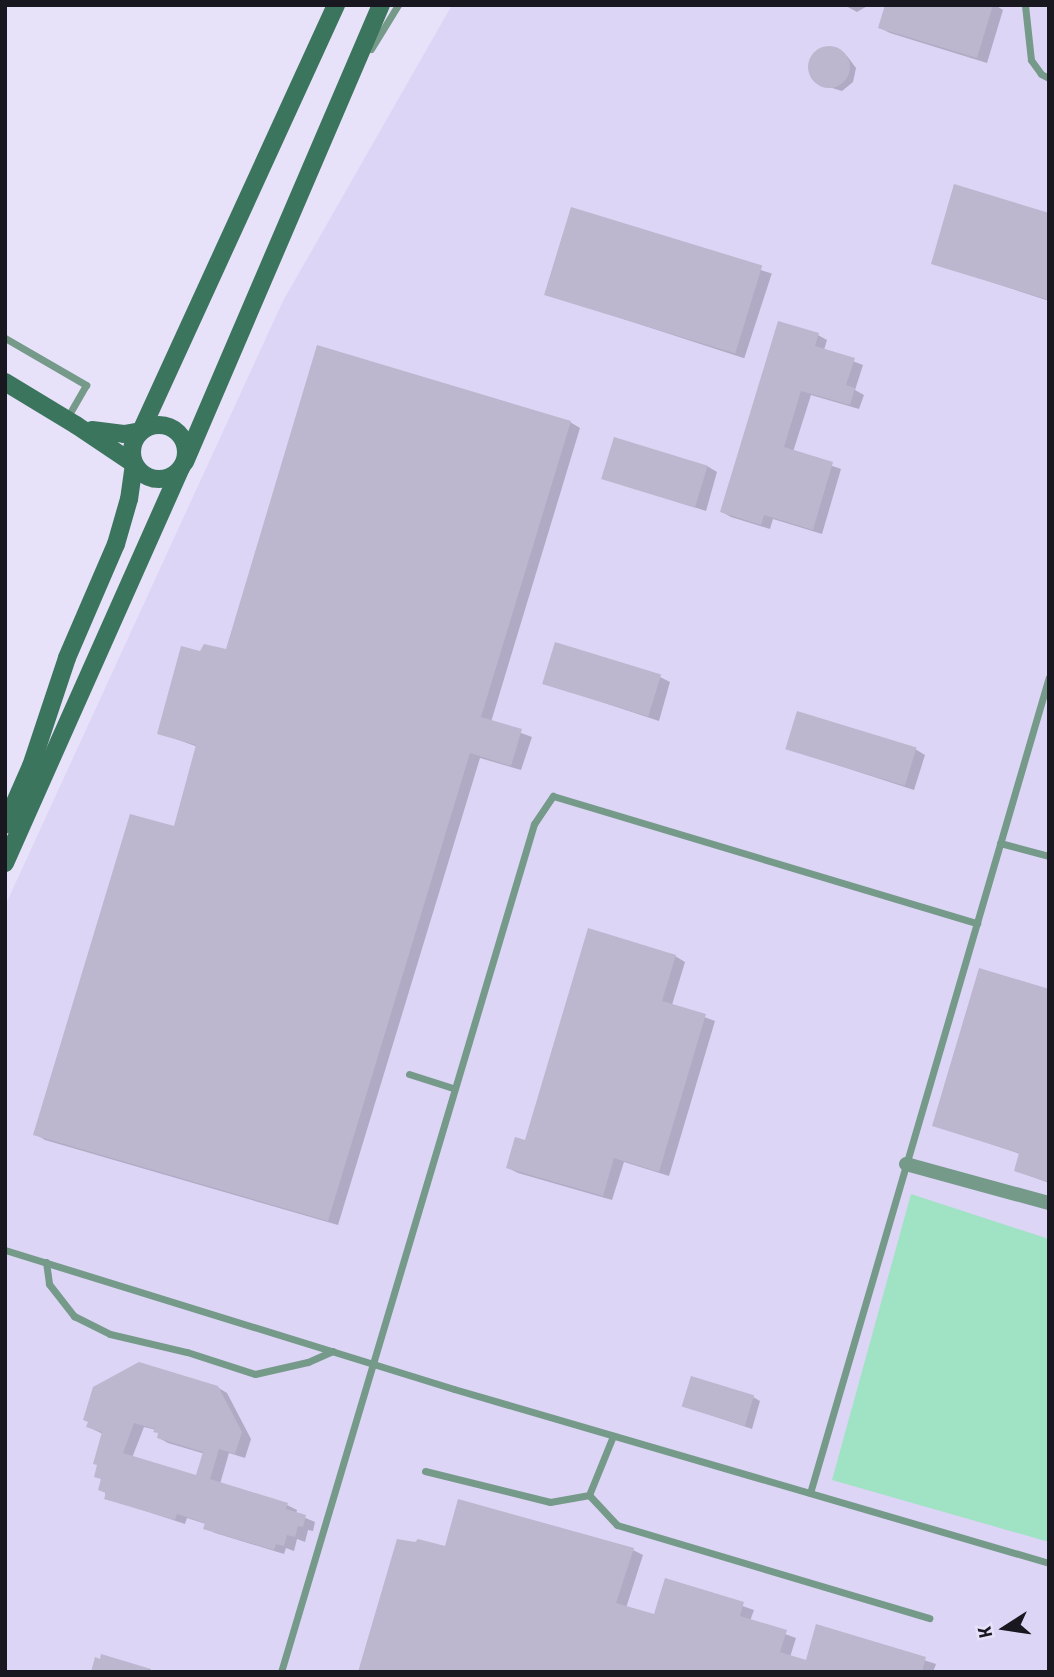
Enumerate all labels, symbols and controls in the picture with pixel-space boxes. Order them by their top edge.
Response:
north arrow [970,1593,1040,1663]
text: K [969,1624,999,1641]

